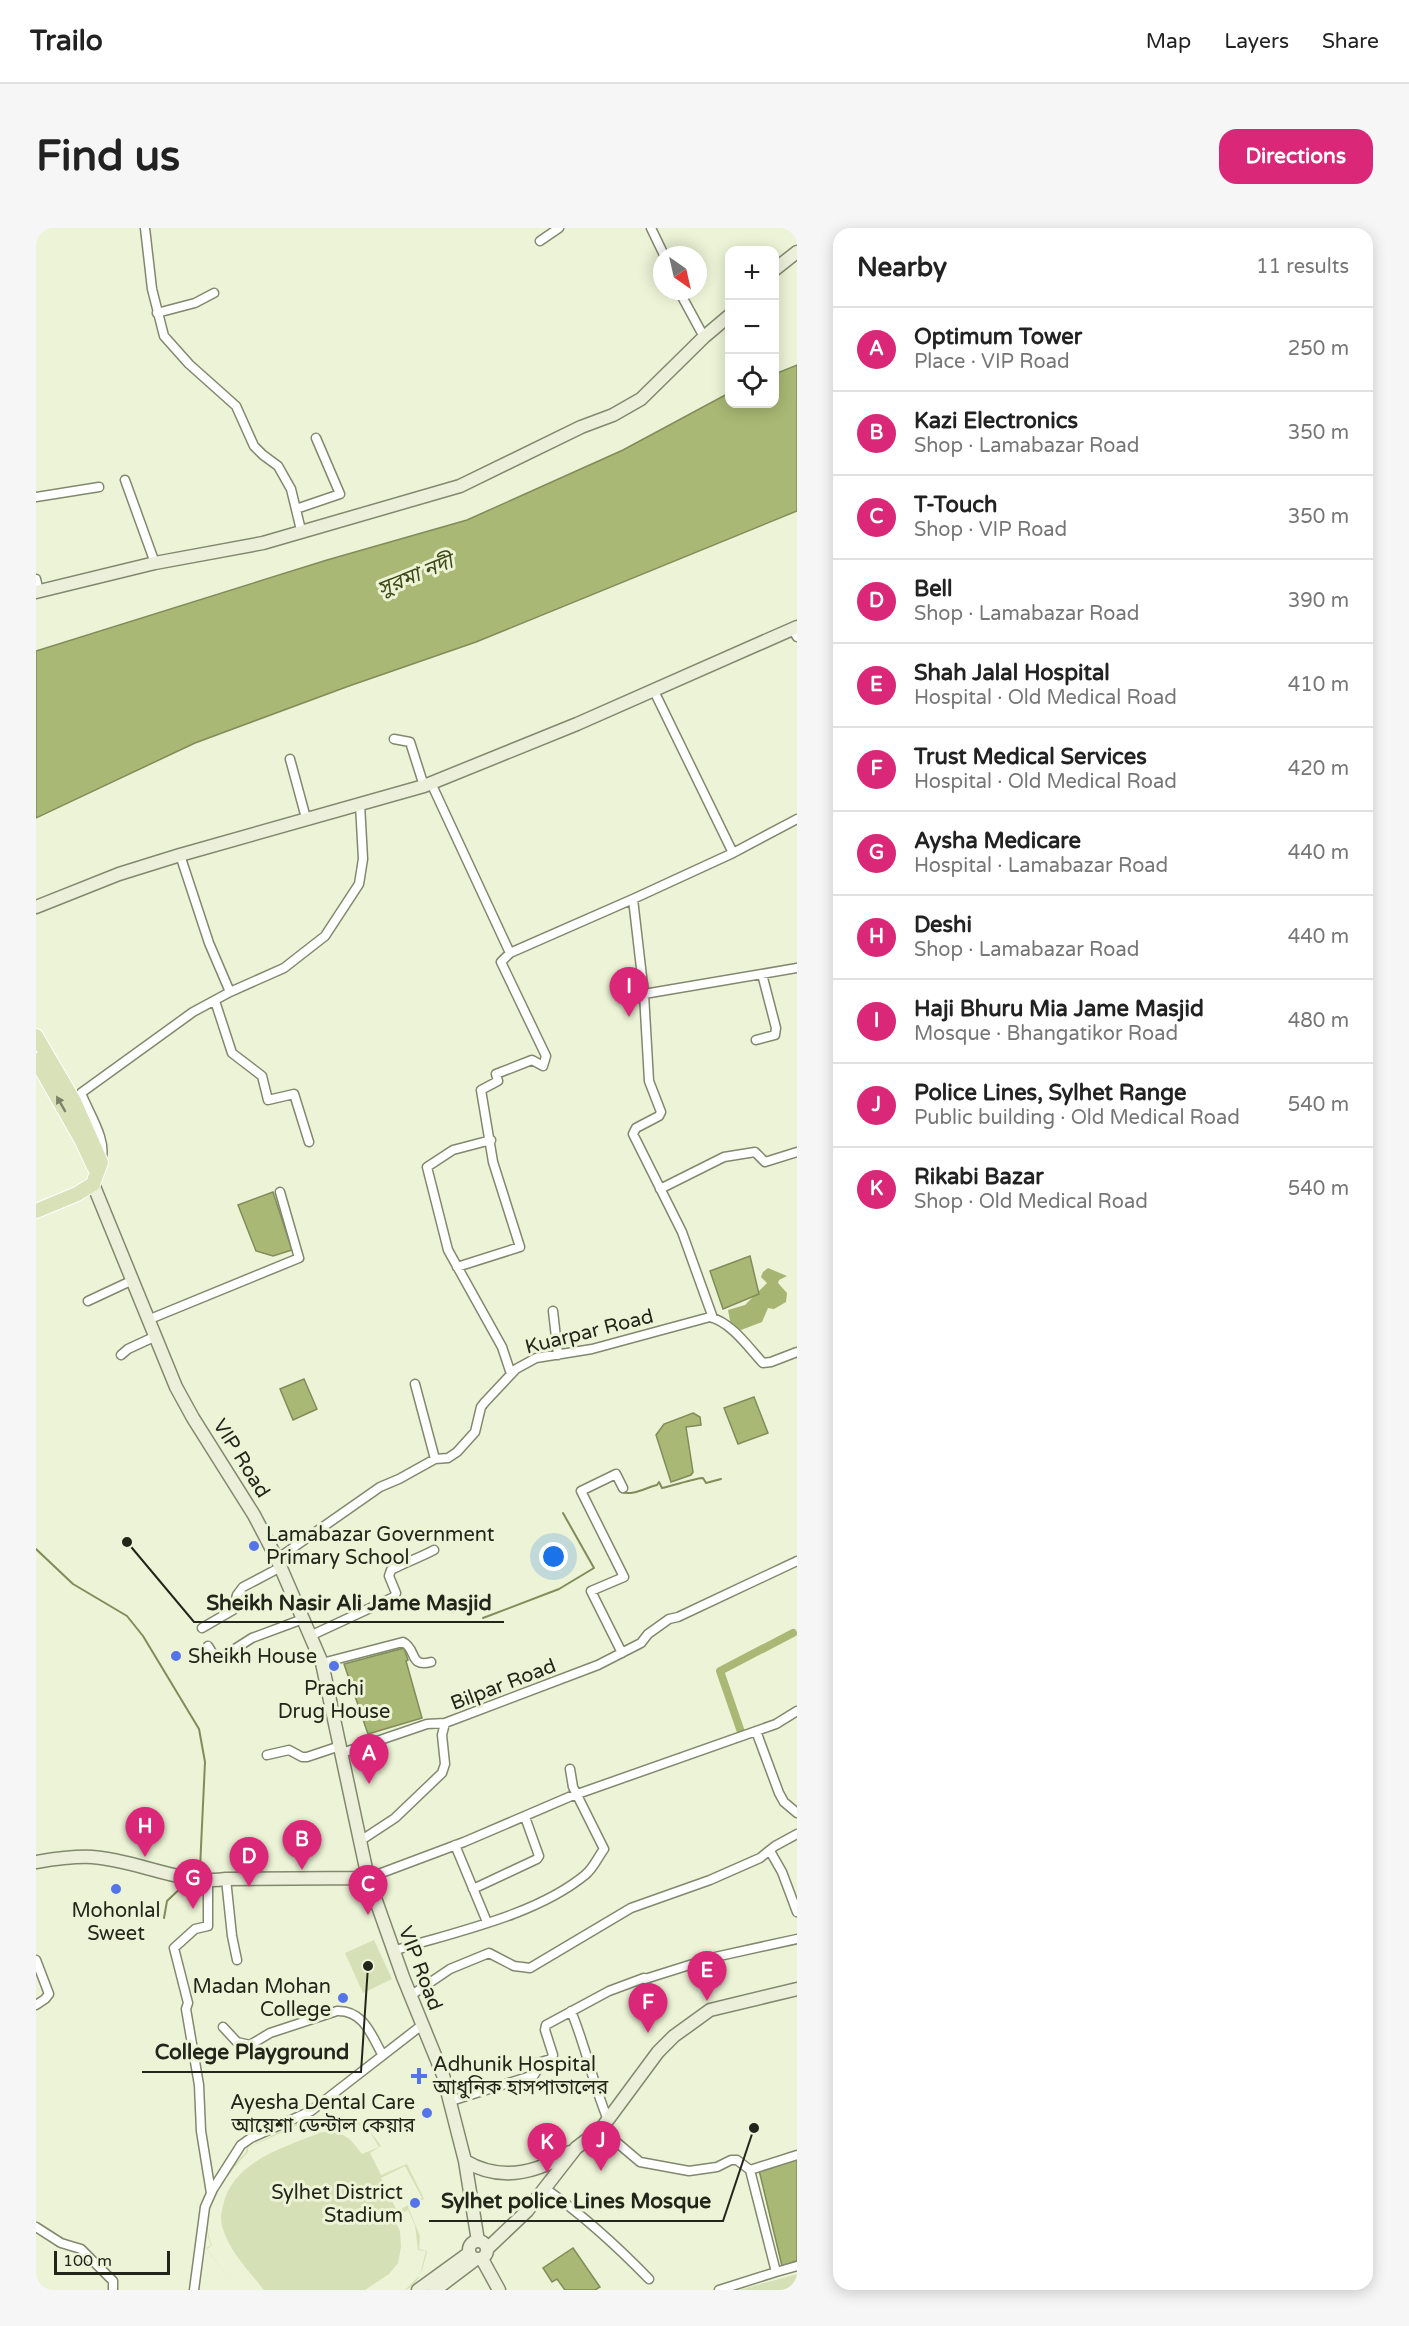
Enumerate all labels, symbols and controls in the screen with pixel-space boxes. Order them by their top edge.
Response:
text: Trailo [30,24,103,58]
text: Map [1146,29,1191,54]
text: Layers [1224,29,1289,54]
text: Share [1322,29,1379,54]
button: Directions [1219,129,1373,184]
text: Find us [36,131,180,182]
north arrow [653,246,707,300]
map controls [725,246,779,408]
button: + [725,246,779,300]
text: Nearby [857,252,947,283]
text: 11 results [1256,255,1349,279]
button: − [725,300,779,354]
text: Optimum Tower [914,324,1082,350]
text: A [869,337,884,361]
text: 250 m [1288,337,1349,361]
text: Place · VIP Road [914,350,1070,374]
button: locate [725,354,779,408]
text: Kazi Electronics [914,408,1078,434]
text: B [870,421,883,445]
text: 350 m [1288,421,1349,445]
text: Shop · Lamabazar Road [914,434,1139,458]
text: T-Touch [914,492,997,518]
text: C [870,505,883,529]
text: 350 m [1288,505,1349,529]
text: Shop · VIP Road [914,518,1067,542]
water label: সুরমা নদী [373,546,461,602]
text: Bell [914,576,953,602]
text: D [869,589,884,613]
text: 390 m [1288,589,1349,613]
text: Shop · Lamabazar Road [914,602,1139,626]
text: Shah Jalal Hospital [914,660,1110,686]
text: E [870,673,883,697]
text: 410 m [1288,673,1349,697]
text: Hospital · Old Medical Road [914,686,1177,710]
text: Trust Medical Services [914,744,1147,770]
text: F [870,757,883,781]
text: 420 m [1288,757,1349,781]
text: Hospital · Old Medical Road [914,770,1177,794]
text: Aysha Medicare [914,828,1081,854]
text: G [869,841,884,865]
text: 440 m [1288,841,1349,865]
text: Hospital · Lamabazar Road [914,854,1168,878]
text: Deshi [914,912,972,938]
text: H [869,925,884,949]
text: 440 m [1288,925,1349,949]
text: Shop · Lamabazar Road [914,938,1139,962]
pin: I [610,968,648,1017]
text: Haji Bhuru Mia Jame Masjid [914,996,1204,1022]
text: I [874,1009,879,1033]
text: 480 m [1288,1009,1349,1033]
text: Mosque · Bhangatikor Road [914,1022,1178,1046]
text: Police Lines, Sylhet Range [914,1080,1187,1106]
text: J [872,1093,881,1117]
text: 540 m [1288,1093,1349,1117]
one-way arrow [56,1096,67,1112]
text: Public building · Old Medical Road [914,1106,1240,1130]
text: Rikabi Bazar [914,1164,1044,1190]
text: K [870,1177,883,1201]
text: 540 m [1288,1177,1349,1201]
text: Shop · Old Medical Road [914,1190,1148,1214]
street label: Kuarpar Road [523,1304,656,1360]
street label: VIP Road [208,1415,275,1502]
place label: Lamabazar Government Primary School [266,1523,495,1570]
marker: Lamabazar Government Primary School [247,1539,261,1553]
your location [539,1542,568,1571]
callout: Sheikh Nasir Ali Jame Masjid [194,1583,504,1622]
text: Sheikh Nasir Ali Jame Masjid [206,1591,492,1616]
place label: Sheikh House [188,1645,317,1669]
marker: Sheikh House [169,1649,183,1663]
street label: Bilpar Road [447,1654,559,1716]
marker: Prachi Drug House [327,1659,341,1673]
place label: Prachi Drug House [278,1677,390,1724]
pin: A [350,1734,388,1784]
pin: H [126,1808,164,1857]
pin: B [282,1820,322,1870]
pin: D [230,1838,268,1887]
pin: G [174,1860,212,1909]
pin: C [348,1866,388,1915]
marker: Mohonlal Sweet [109,1882,123,1896]
place label: Mohonlal Sweet [72,1899,160,1946]
street label: VIP Road [393,1923,447,2014]
pin: E [688,1952,726,2001]
place label: Madan Mohan College [192,1975,331,2022]
pin: F [628,1984,668,2033]
marker: Madan Mohan College [336,1991,350,2005]
callout: College Playground [142,2033,361,2072]
text: College Playground [155,2040,349,2065]
place label: Adhunik Hospital আধুনিক হাসপাতালের [432,2053,609,2100]
marker: Adhunik Hospital আধুনিক হাসপাতালের [410,2067,428,2085]
place label: Ayesha Dental Care আয়েশা ডেন্টাল কেয়ার [230,2091,416,2138]
marker: Ayesha Dental Care আয়েশা ডেন্টাল কেয়ার [420,2106,434,2120]
pin: J [582,2122,620,2171]
pin: K [528,2124,566,2173]
place label: Sylhet District Stadium [271,2181,403,2228]
callout: Sylhet police Lines Mosque [429,2182,723,2221]
text: Sylhet police Lines Mosque [441,2189,711,2214]
marker: Sylhet District Stadium [408,2196,422,2210]
scale bar [54,2248,170,2276]
text: 100 m [63,2251,112,2271]

